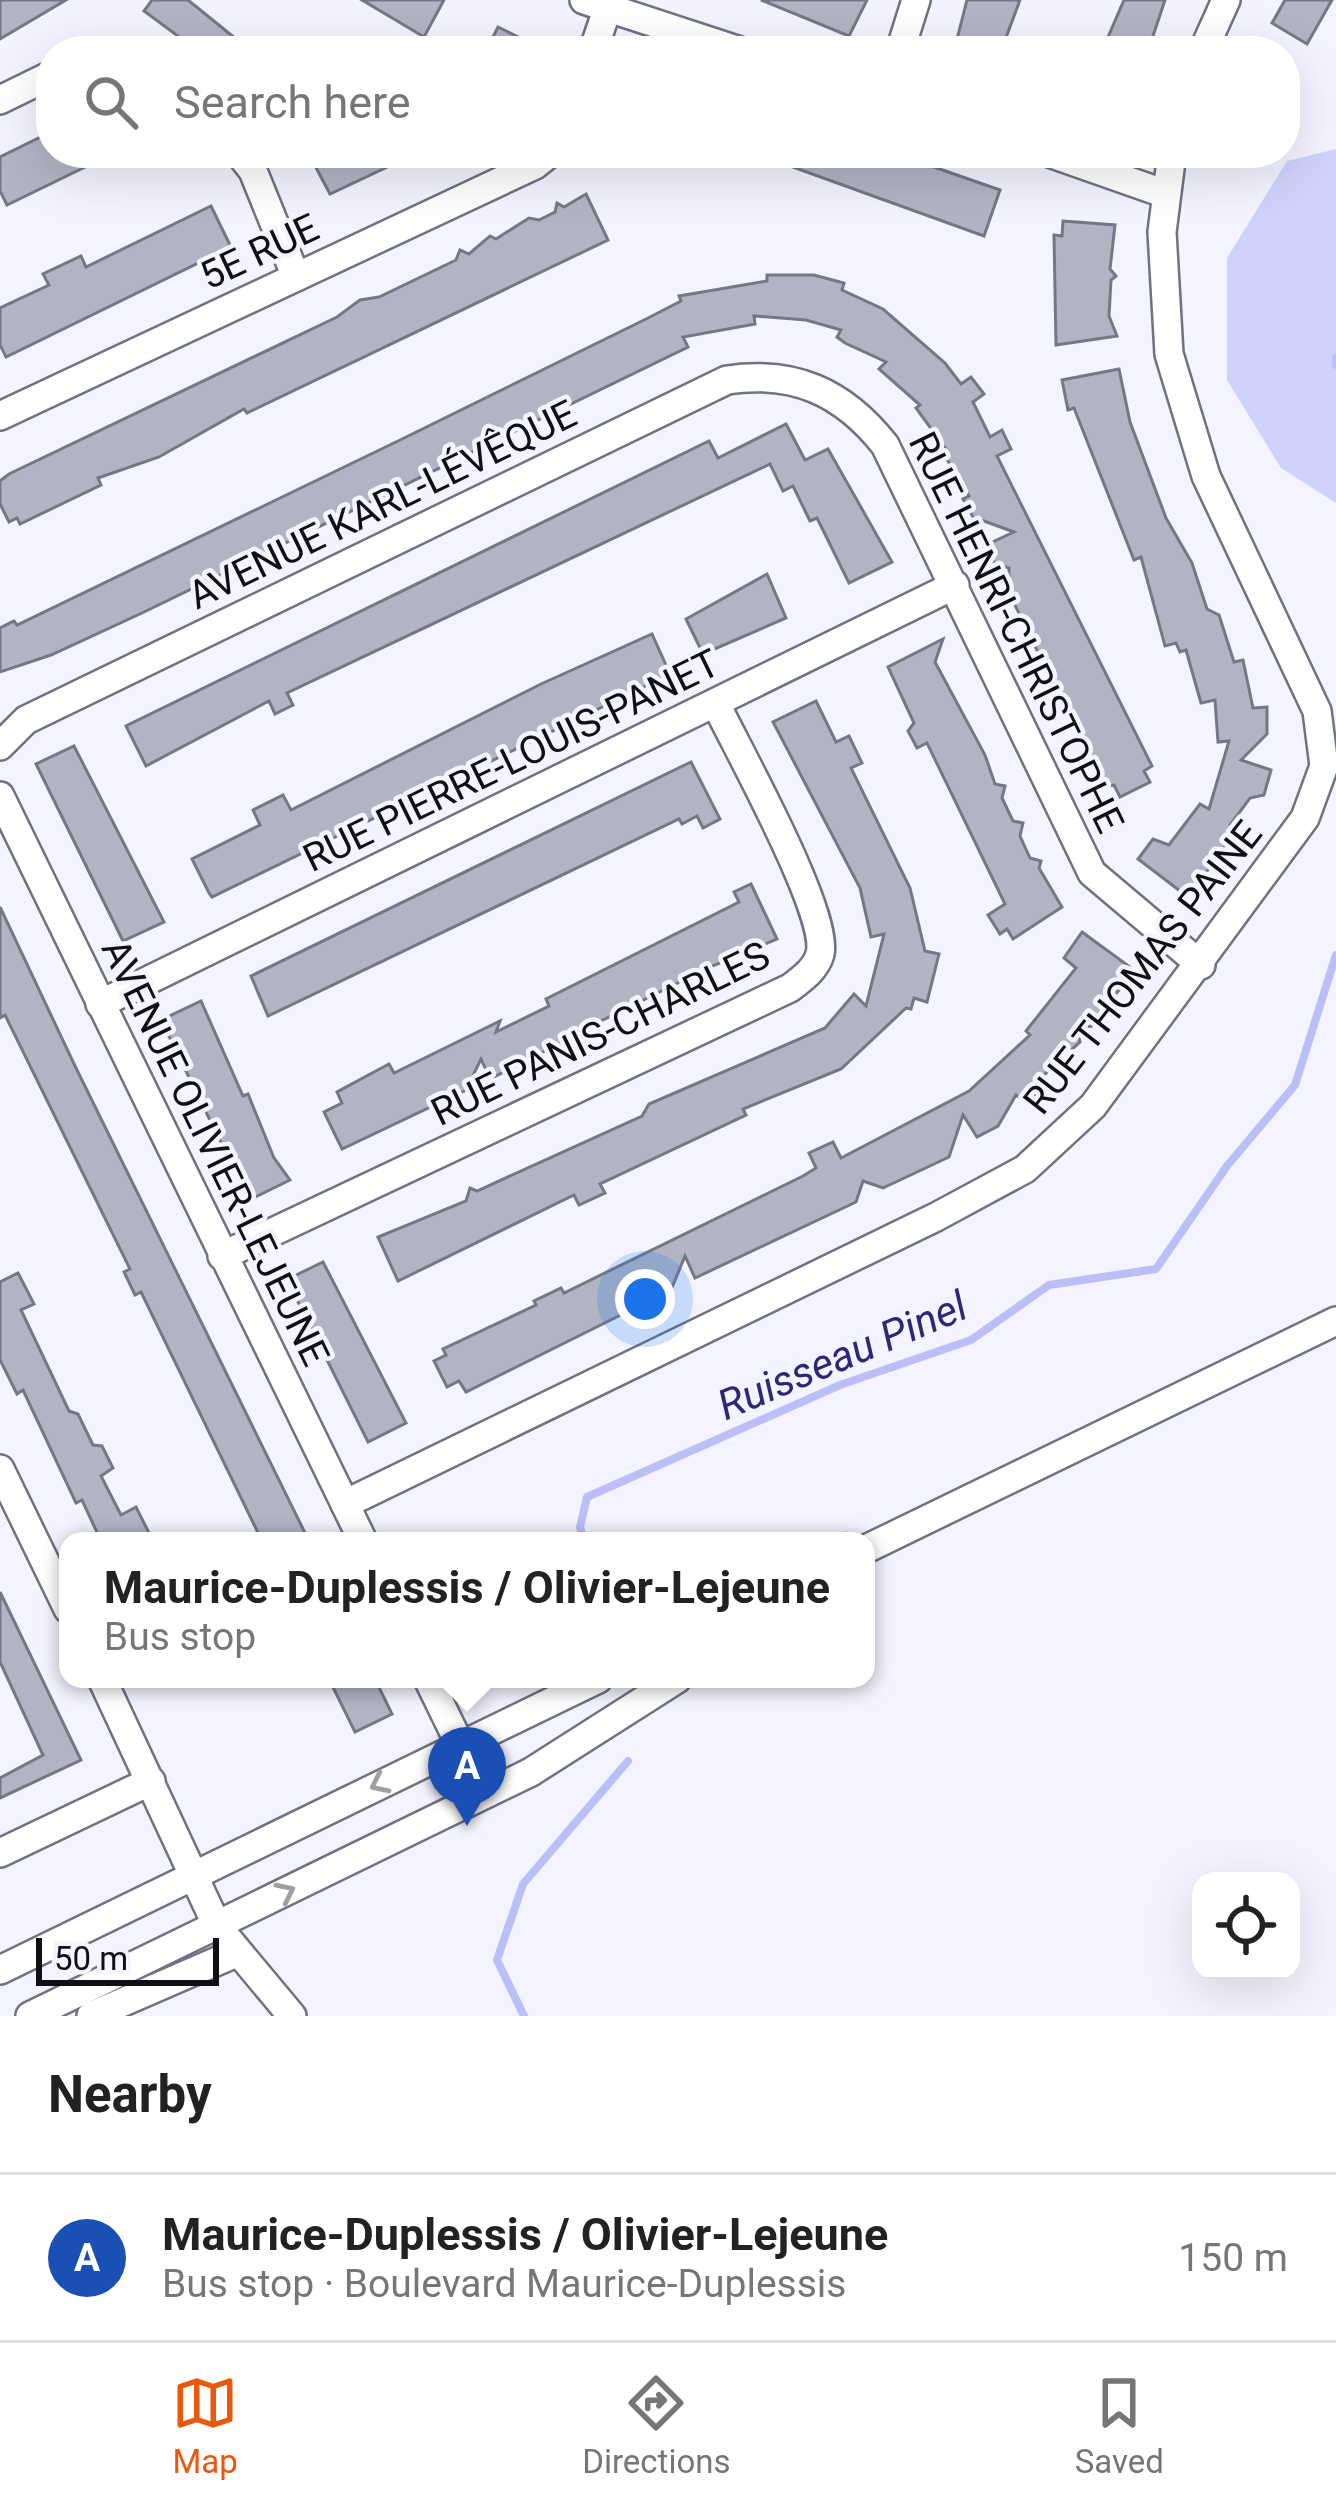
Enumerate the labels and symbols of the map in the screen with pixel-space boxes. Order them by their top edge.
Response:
street label: 5E RUE [193,205,326,299]
street label: AVENUE KARL-LÉVÊQUE [181,391,584,619]
street label: RUE HENRI-CHRISTOPHE [899,425,1133,840]
street label: RUE PIERRE-LOUIS-PANET [296,640,727,882]
street label: RUE THOMAS PAINE [1014,812,1271,1123]
street label: AVENUE OLIVIER-LEJEUNE [92,932,339,1373]
street label: RUE PANIS-CHARLES [424,932,777,1136]
your location [615,1269,675,1329]
water label: Ruisseau Pinel [710,1281,975,1430]
pin: A [428,1727,506,1826]
one-way arrow [369,1769,391,1792]
one-way arrow [274,1883,295,1906]
scale bar [36,1932,219,1985]

